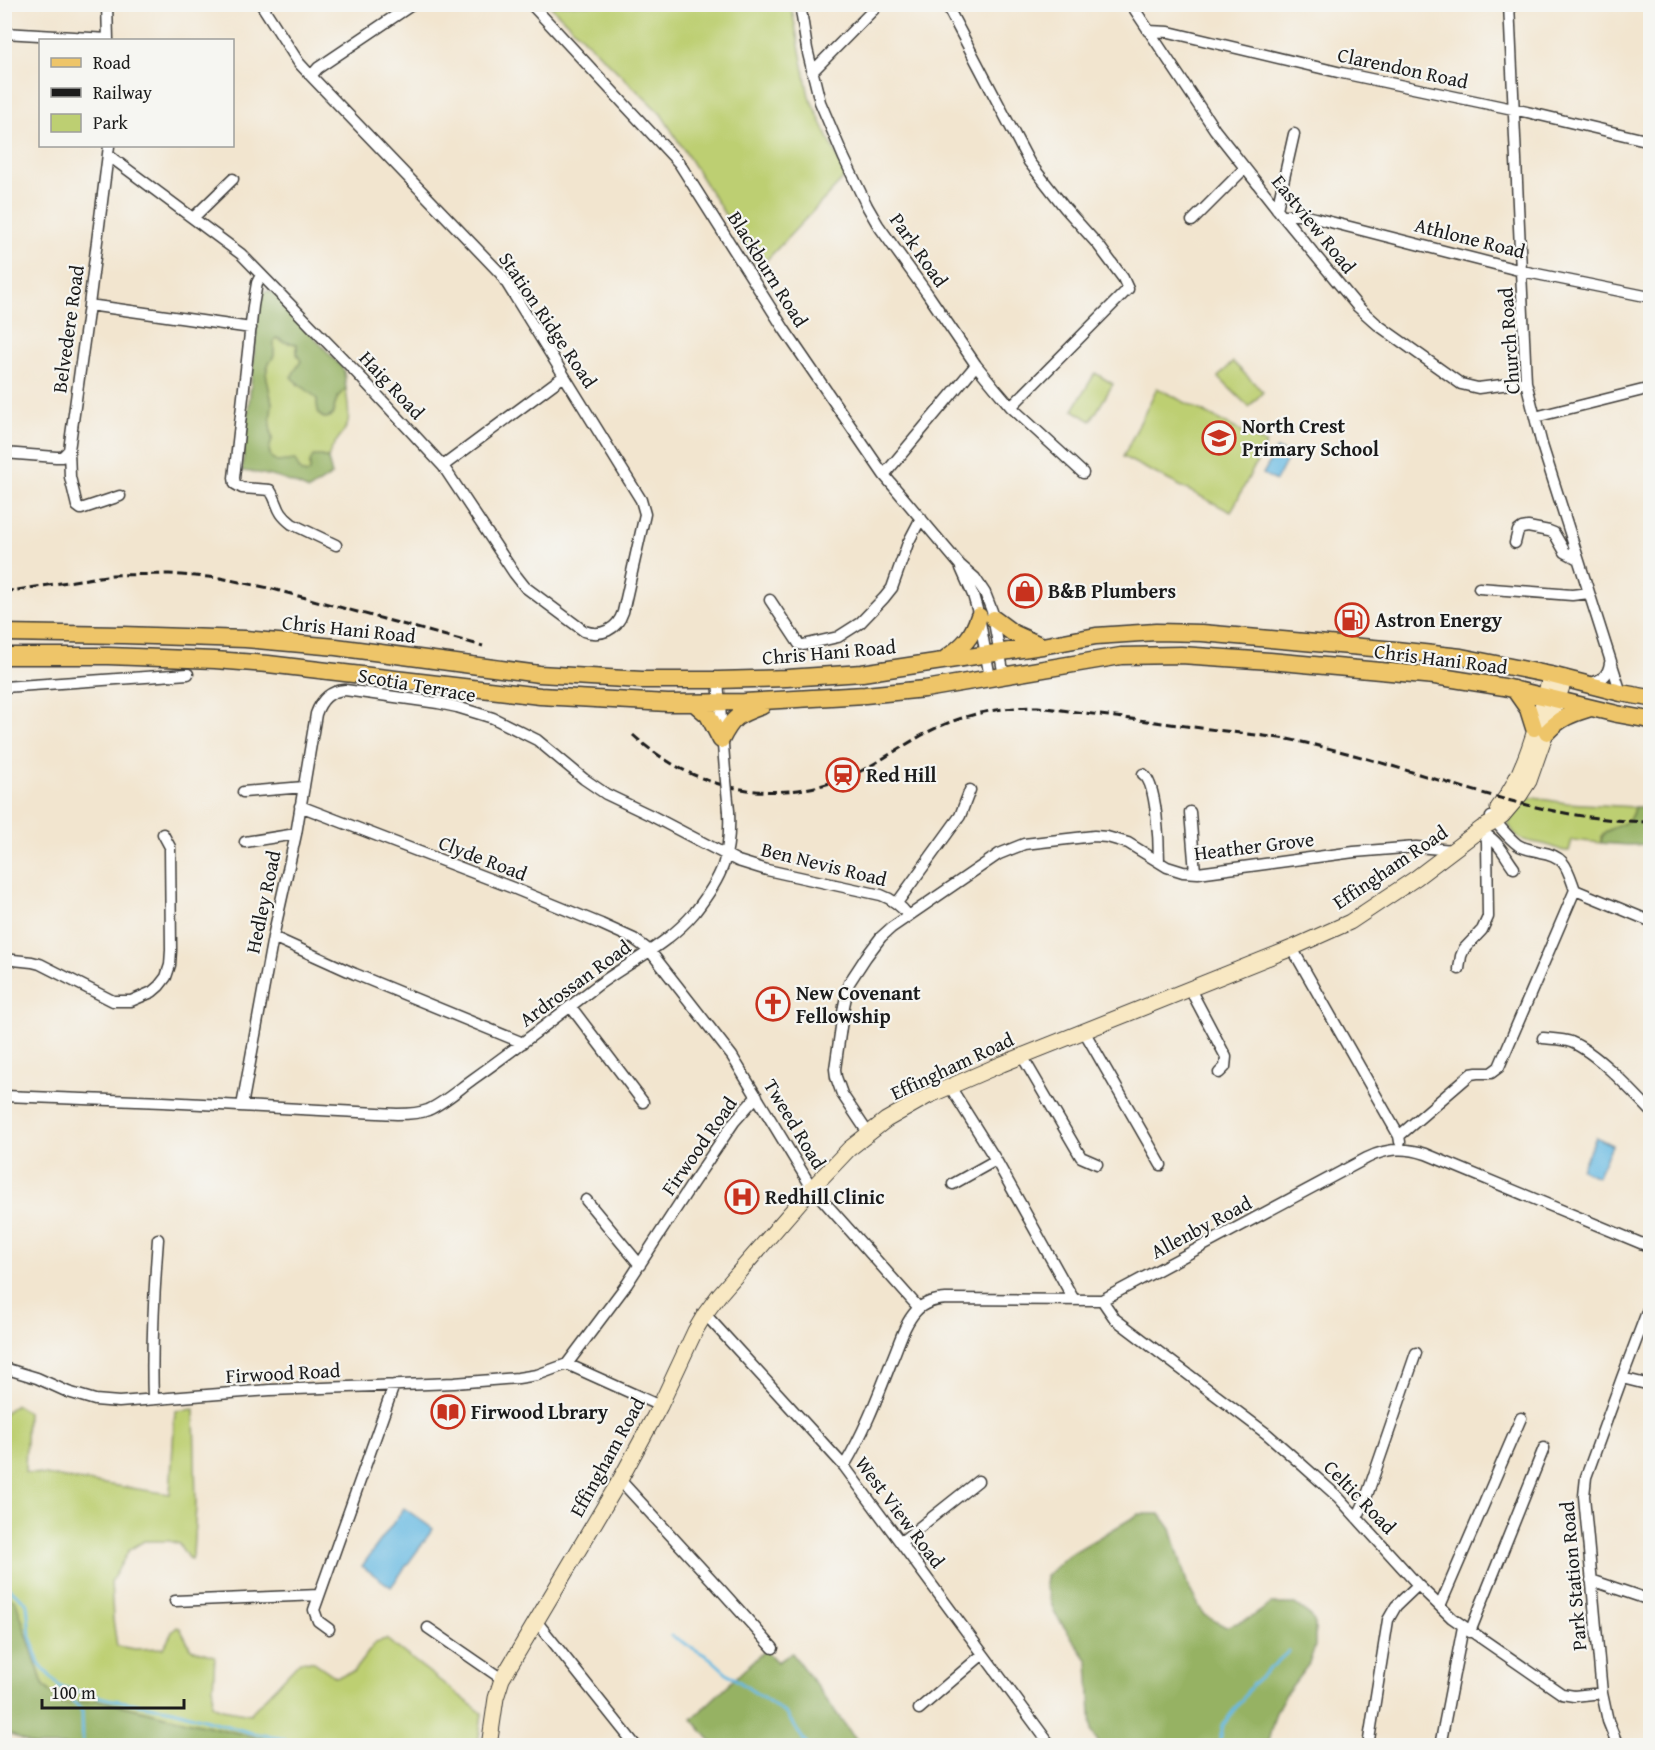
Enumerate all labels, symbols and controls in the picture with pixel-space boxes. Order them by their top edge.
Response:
legend [39,39,234,147]
street label: Clarendon Road [1335,40,1471,96]
text: Road [93,49,131,76]
text: Railway [93,79,152,106]
text: Park [93,109,129,136]
street label: Eastview Road [1265,168,1364,280]
street label: Blackburn Road [721,205,816,333]
street label: Park Road [883,207,956,293]
street label: Athlone Road [1412,210,1529,265]
street label: Station Ridge Road [492,246,605,394]
street label: Belvedere Road [44,263,91,395]
street label: Church Road [1490,286,1527,395]
street label: Haig Road [353,344,432,426]
place label: North Crest Primary School [1242,411,1379,463]
school or university icon: North Crest Primary School [1201,420,1237,456]
shop icon: B&B Plumbers [1007,573,1043,609]
place label: B&B Plumbers [1048,576,1176,605]
fuel station icon: Astron Energy [1334,602,1370,638]
place label: Astron Energy [1375,605,1503,634]
street label: Chris Hani Road [281,607,418,650]
street label: Chris Hani Road [761,631,897,672]
street label: Chris Hani Road [1373,636,1510,681]
street label: Scotia Terrace [356,660,478,709]
station icon: Red Hill [825,757,861,793]
place label: Red Hill [866,760,937,789]
street label: Effingham Road [1326,817,1453,916]
street label: Heather Grove [1192,824,1316,867]
street label: Clyde Road [435,827,532,888]
street label: Ben Nevis Road [758,834,890,893]
street label: Hedley Road [237,847,288,956]
street label: Ardrossan Road [513,932,637,1033]
place label: New Covenant Fellowship [796,978,921,1030]
church icon: New Covenant Fellowship [755,986,791,1022]
street label: Effingham Road [885,1024,1018,1107]
street label: Tweed Road [757,1073,834,1175]
street label: Firwood Road [654,1090,744,1201]
hospital icon: Redhill Clinic [724,1179,760,1215]
place label: Redhill Clinic [765,1182,884,1211]
street label: Allenby Road [1145,1188,1257,1265]
street label: Firwood Road [225,1355,341,1390]
street label: Effingham Road [562,1391,652,1522]
library icon: Firwood Lbrary [430,1394,466,1430]
place label: Firwood Lbrary [471,1397,609,1426]
street label: West View Road [849,1450,952,1574]
street label: Celtic Road [1317,1453,1404,1541]
street label: Park Station Road [1552,1500,1593,1652]
scale bar [42,1672,184,1710]
text: 100 m [51,1679,96,1706]

